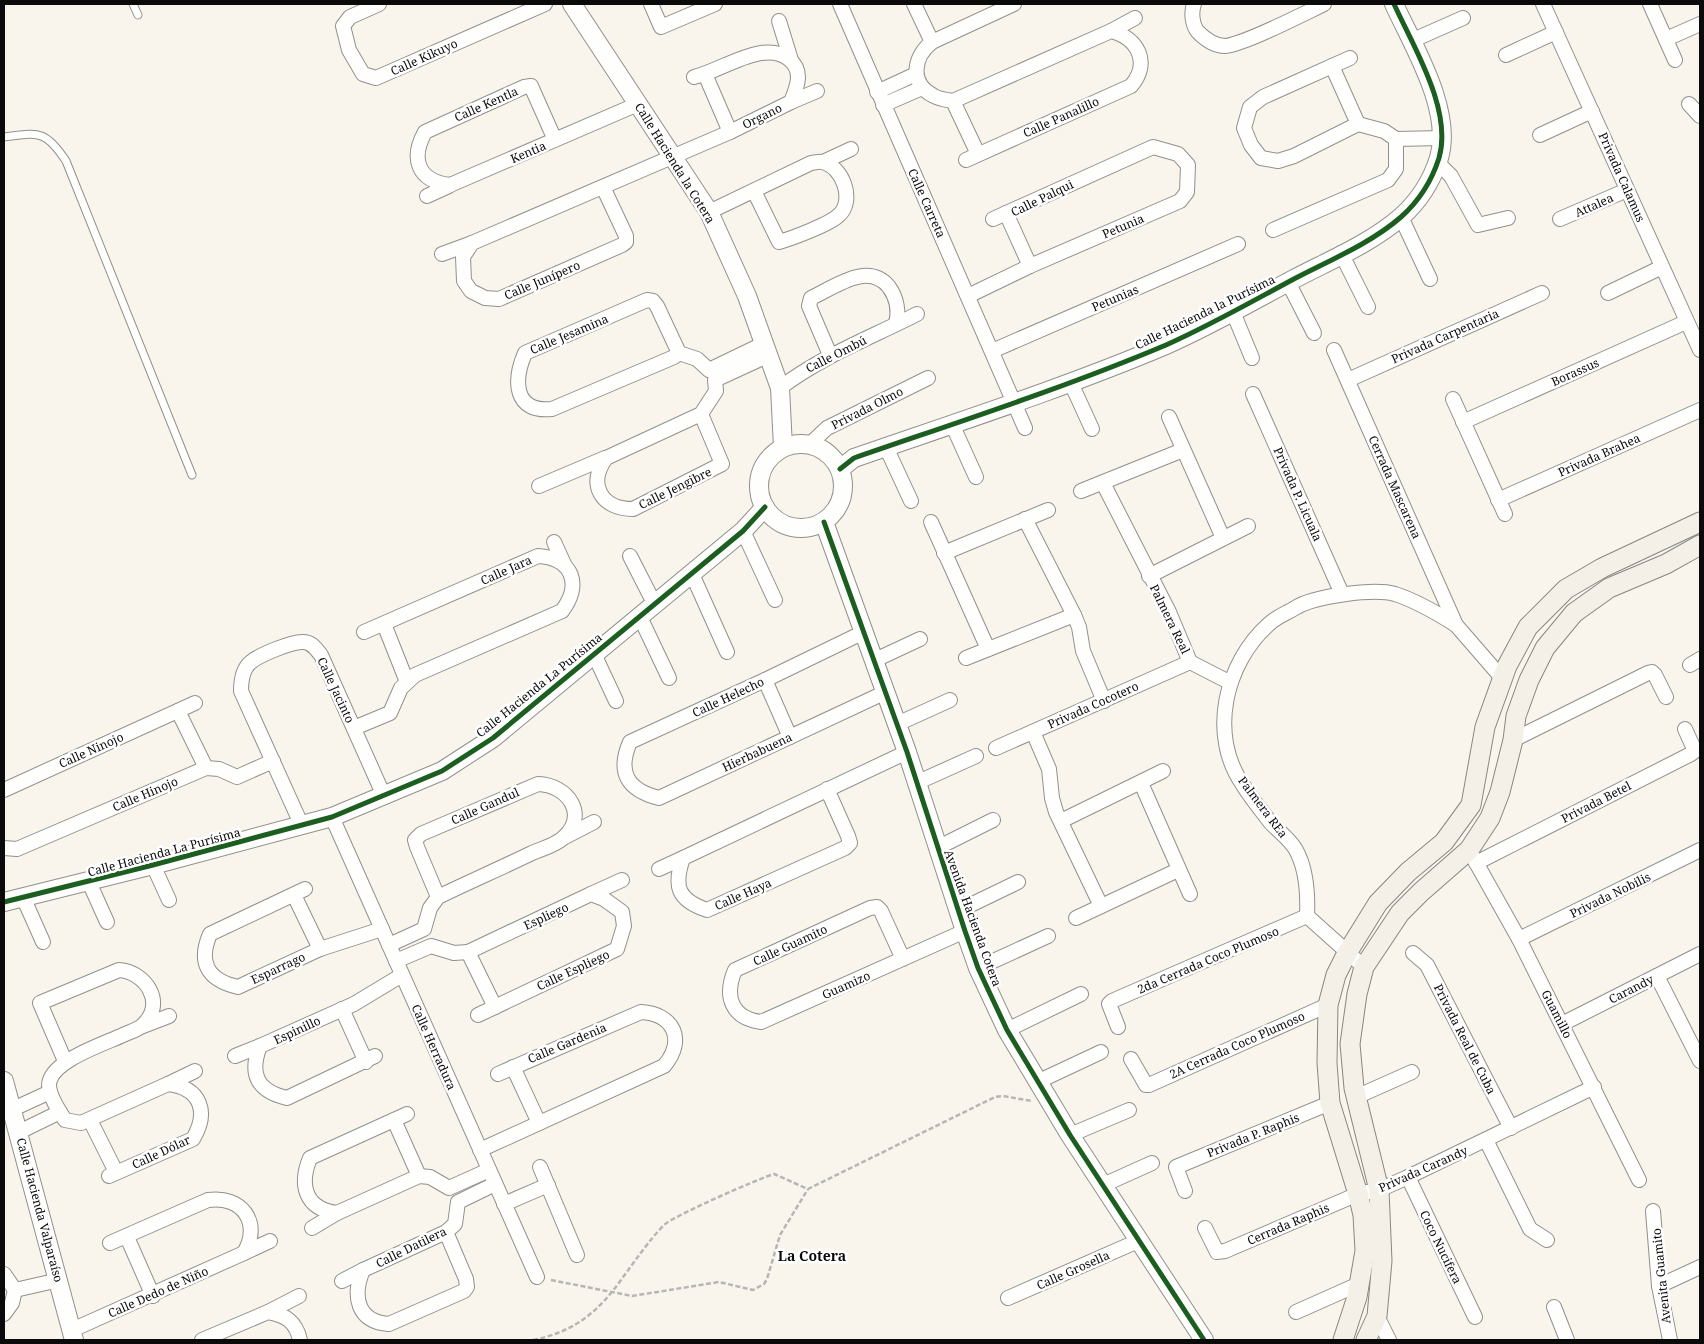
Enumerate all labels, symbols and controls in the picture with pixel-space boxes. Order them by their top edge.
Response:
street label: Calle Kikuyo [388,35,460,79]
street label: Calle Kentla [451,82,521,126]
street label: Calle Panalillo [1020,93,1102,141]
street label: Calle Hacienda la Cotera [631,99,719,227]
street label: Organo [739,99,785,133]
street label: Privada Calamus [1595,129,1649,225]
street label: Kentia [508,137,549,167]
street label: Calle Carreta [904,166,950,240]
street label: Calle Palqui [1008,175,1076,220]
street label: Attalea [1572,189,1616,221]
street label: Petunia [1099,210,1147,242]
street label: Calle Junípero [501,256,583,304]
street label: Calle Hacienda la Purísima [1132,271,1278,353]
street label: Petunias [1089,281,1141,315]
street label: Privada Carpentaria [1388,305,1502,367]
street label: Calle Jesamina [527,310,611,358]
street label: Calle Ombú [803,331,870,377]
street label: Borassus [1548,354,1602,390]
street label: Privada Olmo [828,383,906,433]
street label: Privada Brahea [1555,429,1643,481]
street label: Cerrada Mascarena [1365,433,1426,542]
street label: Privada P. Licuala [1270,444,1327,544]
street label: Calle Jengibre [636,463,714,513]
street label: Calle Jara [478,551,534,589]
street label: Palmera Real [1146,581,1194,657]
street label: Calle Hacienda La Purísima [472,629,606,741]
street label: Calle Jacinto [313,654,359,726]
street label: Calle Helecho [689,673,767,721]
street label: Privada Cocotero [1045,677,1141,733]
street label: Calle Ninojo [56,728,126,772]
street label: Hierbabuena [719,728,795,776]
street label: Calle Hinojo [110,773,180,815]
street label: Palmera REa [1234,773,1292,841]
street label: Privada Betel [1558,777,1634,827]
street label: Calle Gandul [448,783,522,829]
street label: Calle Hacienda La Purísima [86,823,243,881]
street label: Avenida Hacienda Cotera [940,847,1006,989]
street label: Privada Nobilis [1567,868,1653,922]
street label: Calle Haya [712,874,774,914]
street label: Espliego [521,898,571,934]
street label: Calle Guamito [750,920,830,970]
street label: 2da Cerrada Coco Plumoso [1135,922,1281,998]
street label: Calle Espliego [534,946,612,994]
street label: Esparrago [248,948,308,988]
street label: Guamizo [819,967,873,1003]
street label: Carandy [1606,970,1657,1008]
street label: Privada Real de Cuba [1430,981,1500,1097]
street label: Guamillo [1538,987,1577,1041]
street label: Calle Herradura [408,1002,461,1093]
street label: 2A Cerrada Coco Plumoso [1167,1007,1307,1083]
street label: Espinillo [271,1012,323,1048]
street label: Calle Gardenia [525,1019,609,1067]
street label: Privada P. Raphis [1204,1109,1302,1161]
street label: Calle Dólar [129,1131,193,1173]
street label: Calle Hacienda Valparaíso [13,1136,67,1284]
street label: Privada Carandy [1376,1142,1470,1196]
street label: Cerrada Raphis [1244,1199,1332,1249]
street label: Coco Nucifera [1416,1207,1466,1287]
street label: Calle Datilera [373,1222,450,1272]
street label: Avenita Guamito [1648,1227,1674,1325]
district label: La Cotera [778,1246,846,1265]
street label: Calle Grosella [1034,1246,1112,1294]
street label: Calle Dedo de Niño [105,1262,211,1322]

